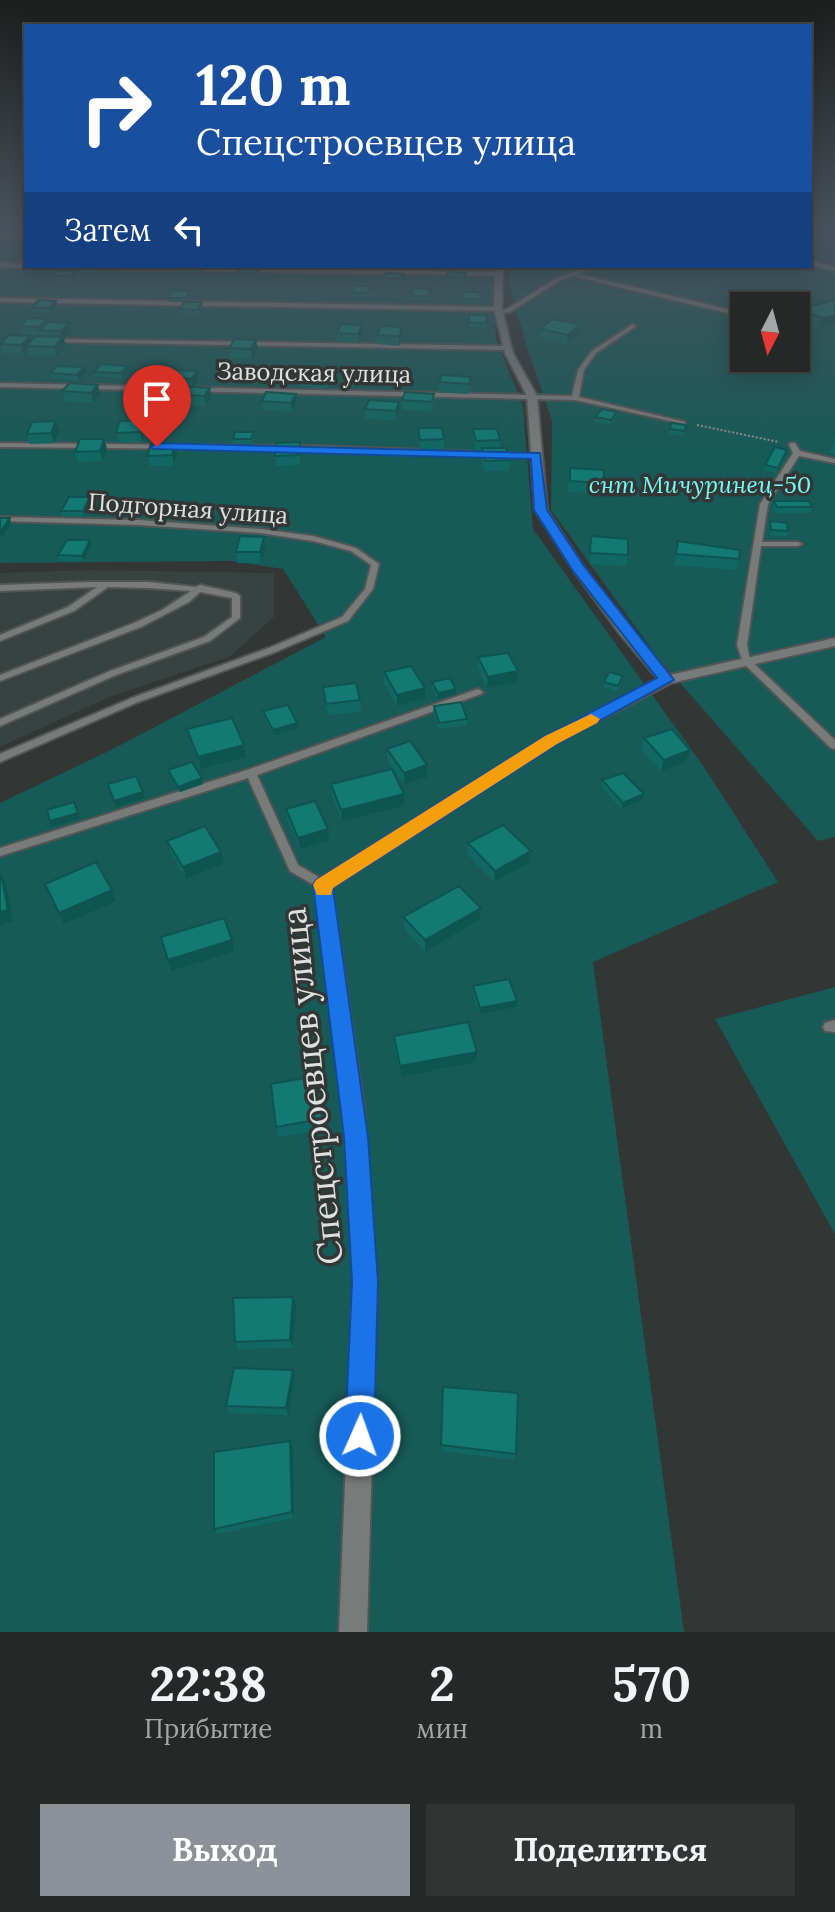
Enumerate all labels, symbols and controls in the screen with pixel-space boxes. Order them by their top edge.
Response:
text: 120 m [196,49,350,120]
icon: right [64,56,168,160]
text: Спецстроевцев улица [196,119,576,165]
icon: left [167,208,211,252]
text: Затем [64,211,151,249]
north arrow [730,292,810,372]
map controls [730,292,810,372]
street label: Заводская улица [217,355,411,390]
pin [123,365,191,447]
icon: arrive [135,377,179,421]
park label: снт Мичуринец-50 [589,469,811,500]
street label: Подгорная улица [87,486,289,531]
street label: Спецстроевцев улица [271,905,353,1267]
position arrow [318,1394,402,1478]
text: 22:38 [149,1653,267,1714]
text: 2 [429,1653,455,1714]
text: 570 [612,1653,691,1714]
text: Прибытие [144,1712,272,1745]
text: мин [416,1712,468,1745]
text: m [640,1712,663,1745]
button: Выход [40,1804,410,1896]
button: Поделиться [426,1804,795,1896]

